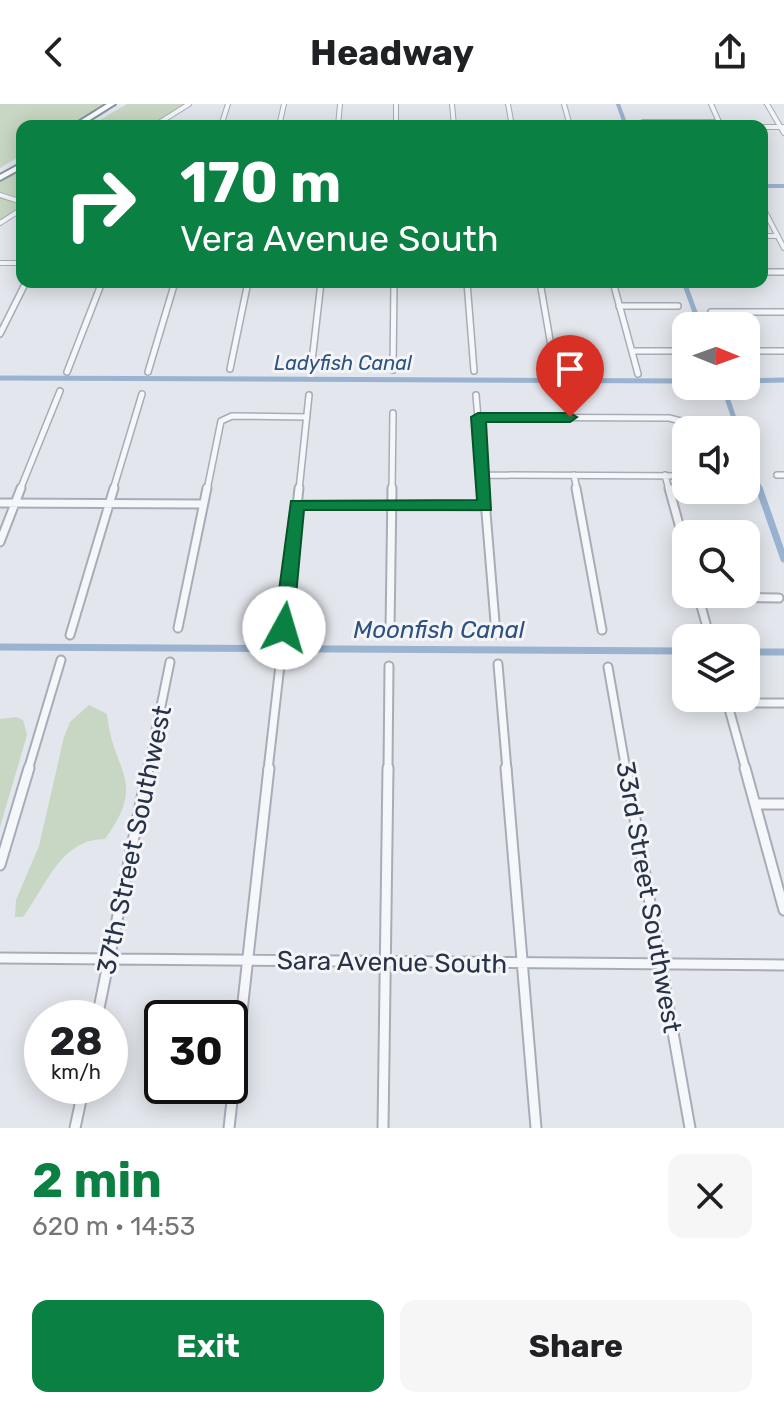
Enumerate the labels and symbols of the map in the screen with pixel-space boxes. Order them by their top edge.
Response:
north arrow [672,312,760,400]
pin [536,335,604,417]
water label: Ladyfish Canal [274,351,413,375]
position arrow [242,586,326,670]
water label: Moonfish Canal [353,616,526,644]
street label: 37th Street Southwest [91,703,178,977]
street label: 33rd Street Southwest [609,759,688,1035]
street label: Sara Avenue South [277,945,507,980]
speed limit sign: 30 [144,1000,248,1104]

